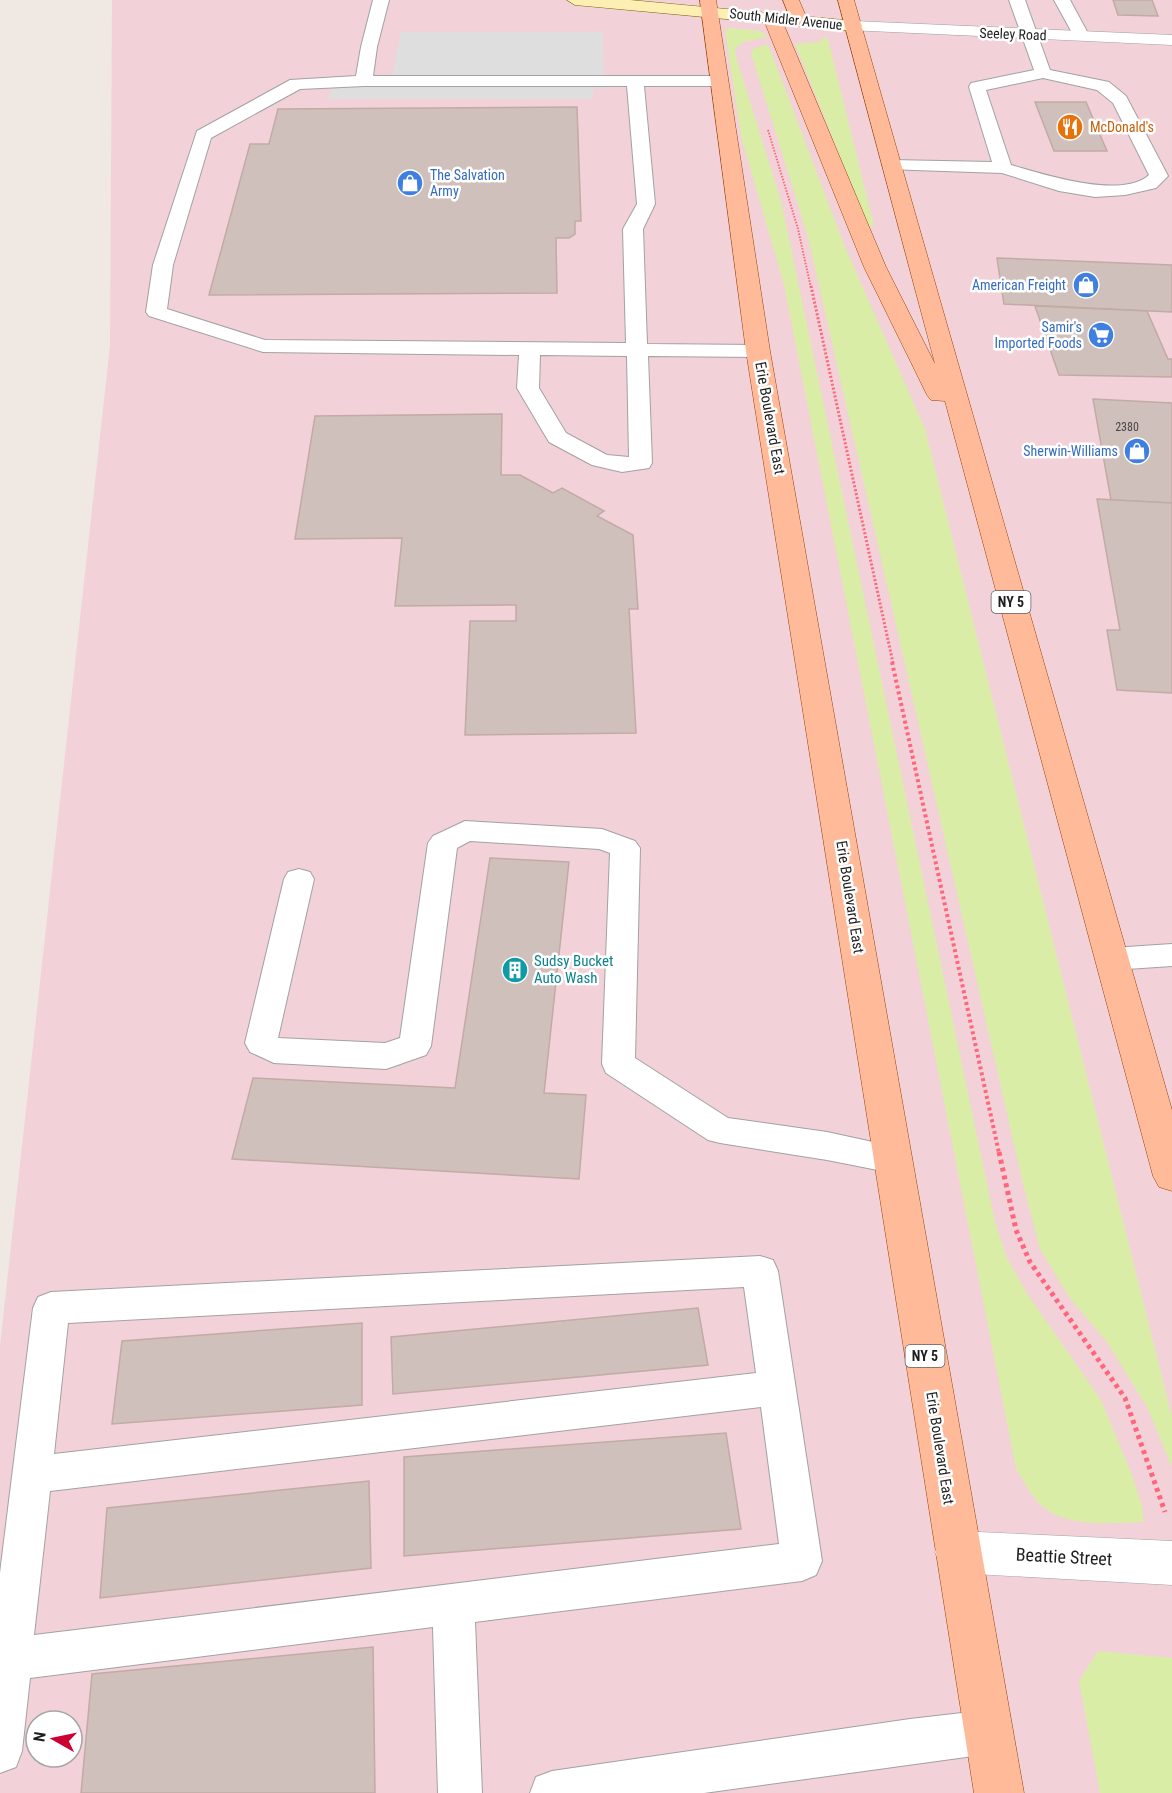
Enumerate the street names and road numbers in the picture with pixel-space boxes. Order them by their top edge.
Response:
street label: South Midler Avenue [729,5,844,33]
street label: Seeley Road [979,25,1047,43]
street label: Erie Boulevard East [751,360,789,476]
road number: NY 5 [992,591,1030,613]
street label: Erie Boulevard East [832,839,868,955]
road number: NY 5 [906,1345,944,1367]
street label: Erie Boulevard East [922,1390,958,1506]
street label: Beattie Street [1015,1543,1113,1570]

